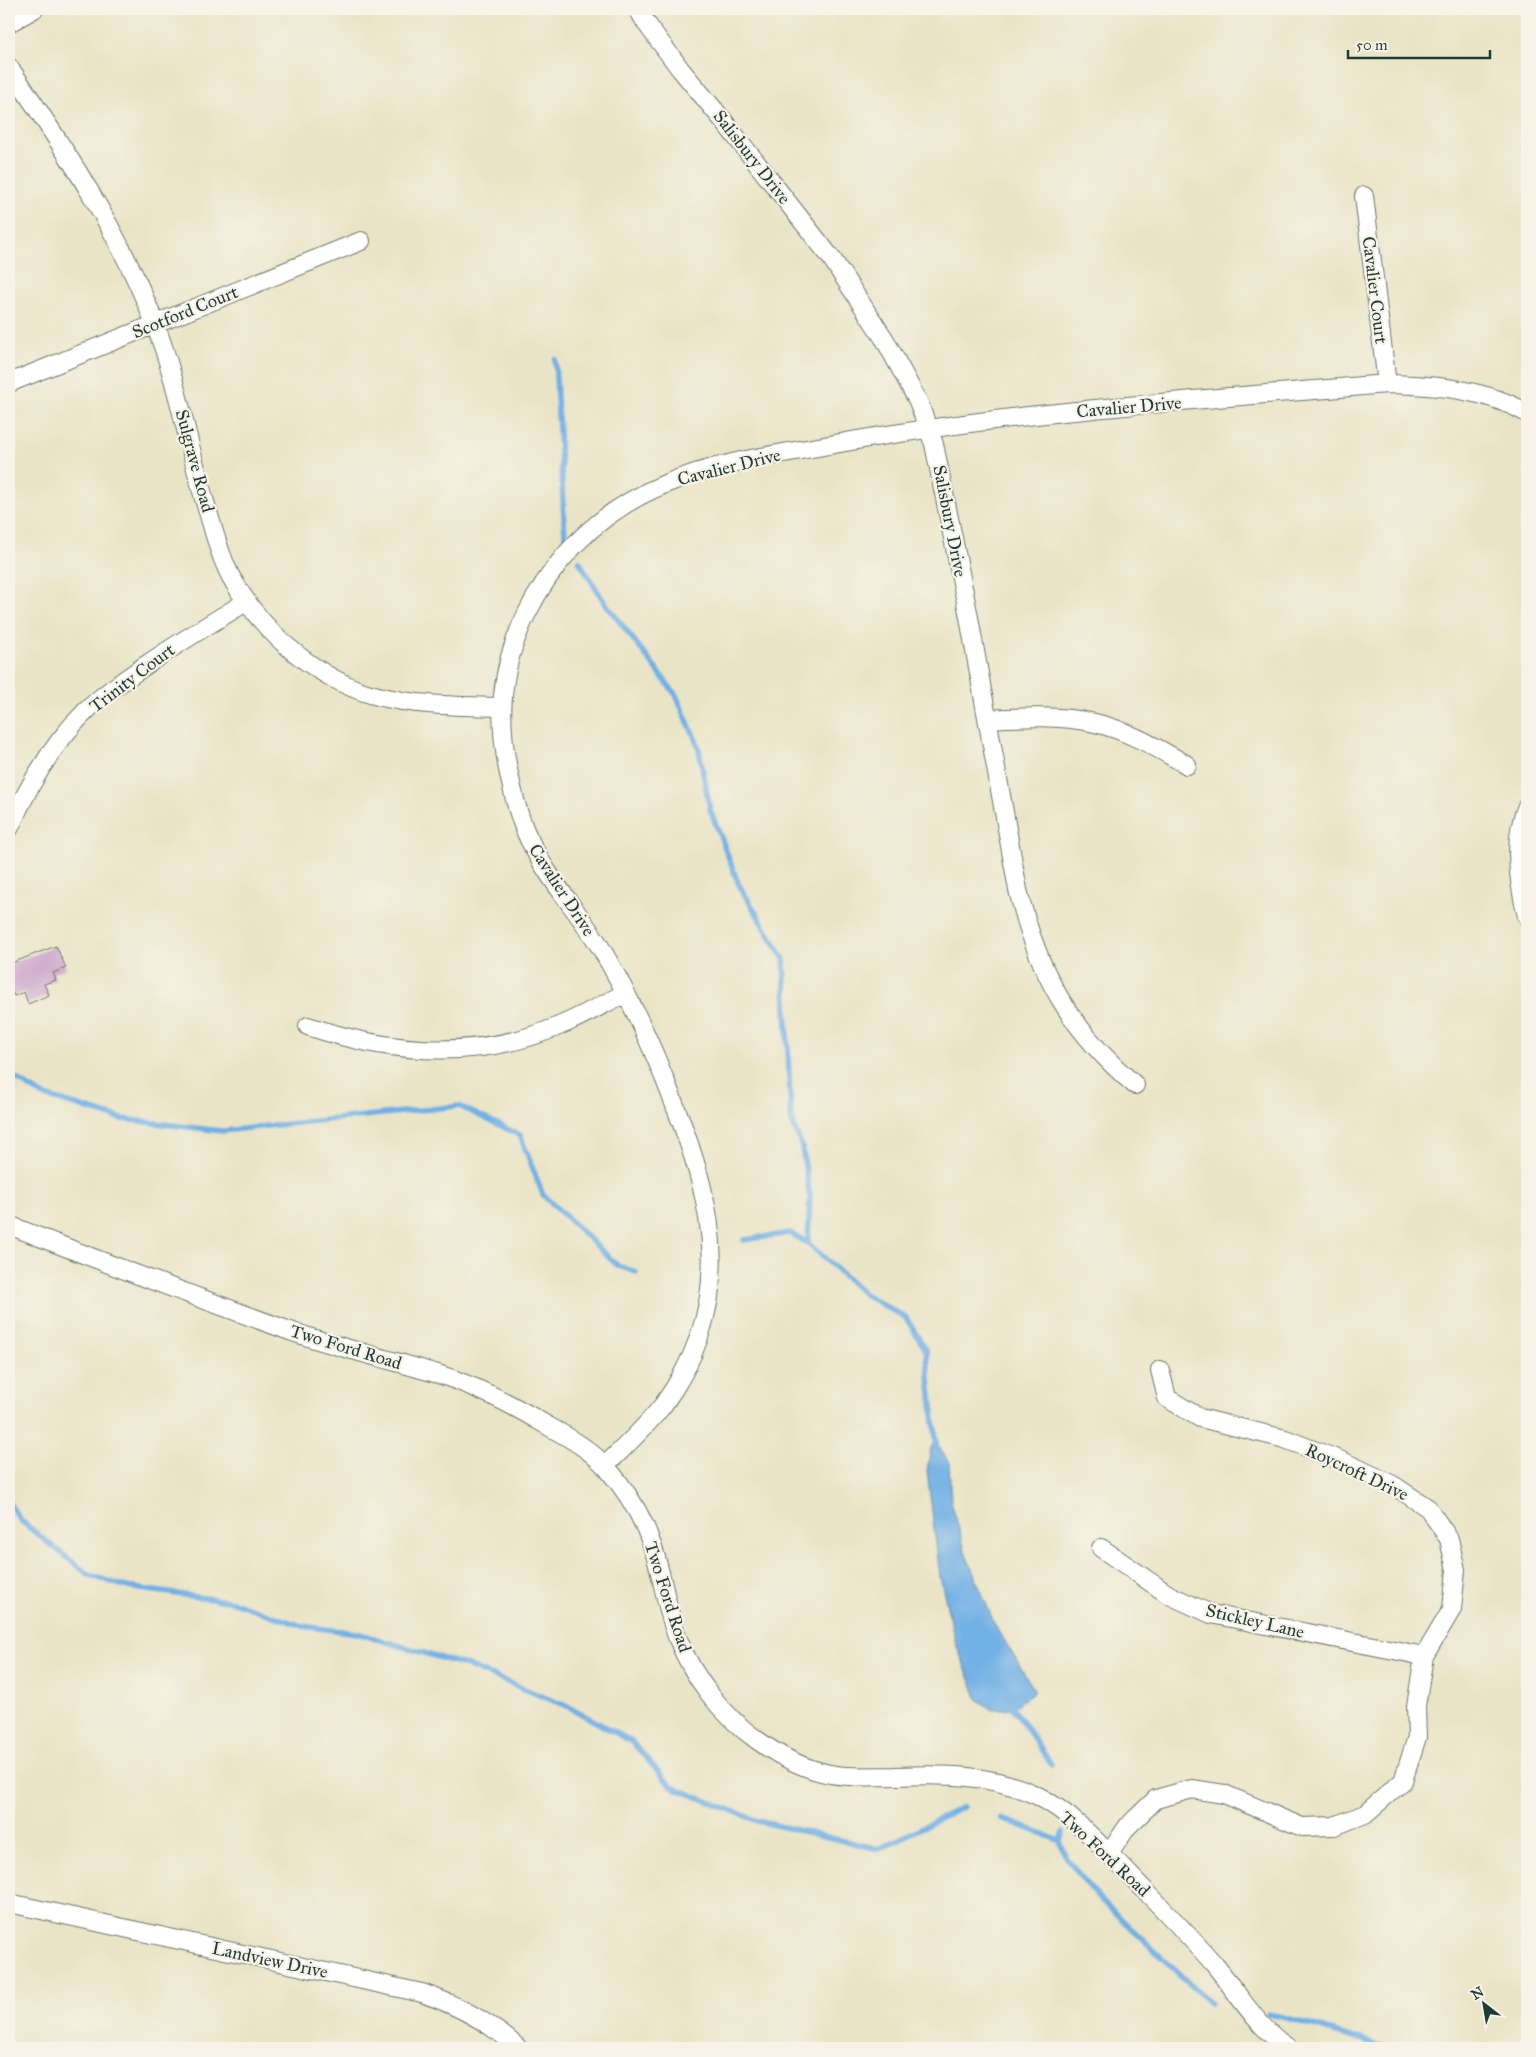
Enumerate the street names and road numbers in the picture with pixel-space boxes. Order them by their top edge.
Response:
street label: Salisbury Drive [708,106,796,208]
street label: Cavalier Court [1358,235,1393,346]
street label: Scotford Court [129,281,242,343]
street label: Cavalier Drive [1076,391,1182,423]
street label: Sulgrave Road [170,407,219,515]
street label: Cavalier Drive [675,444,783,490]
street label: Salisbury Drive [928,463,972,579]
street label: Trinity Court [85,638,179,717]
street label: Cavalier Drive [524,840,600,940]
street label: Two Ford Road [288,1320,404,1374]
street label: Roycroft Drive [1302,1439,1412,1505]
street label: Two Ford Road [640,1539,696,1655]
street label: Stickley Lane [1204,1599,1306,1643]
street label: Two Ford Road [1055,1807,1155,1901]
street label: Landview Drive [210,1937,330,1983]

